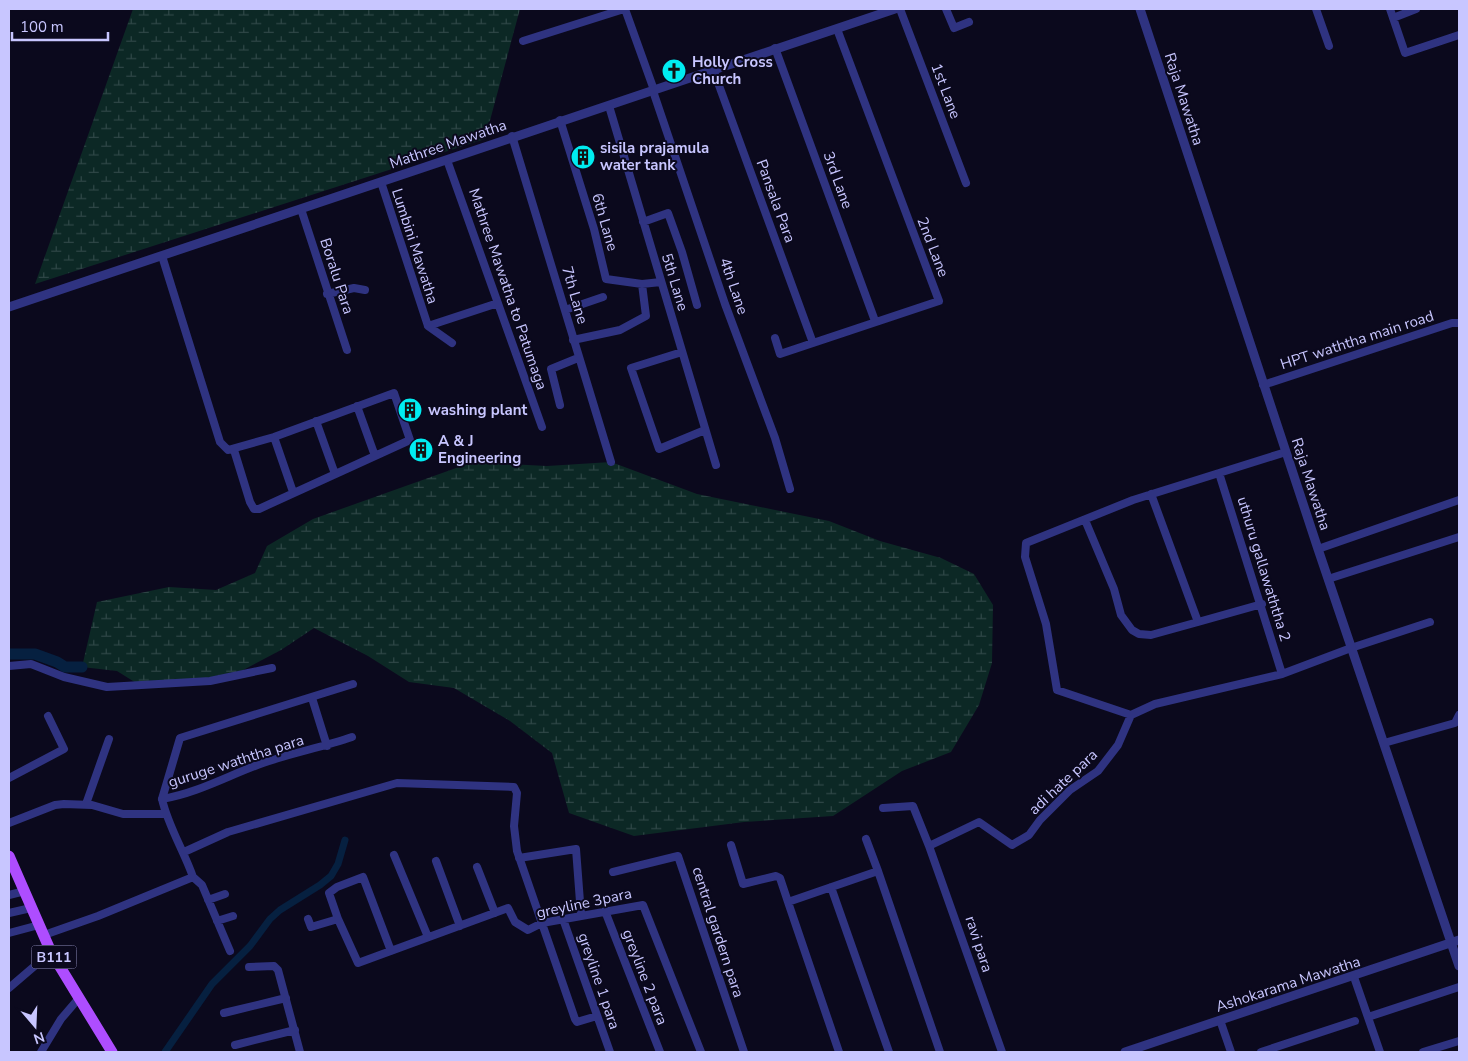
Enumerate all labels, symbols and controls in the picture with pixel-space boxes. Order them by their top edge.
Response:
scale bar [12,10,109,42]
text: 100 m [20,17,64,37]
street label: Raja Mawatha [1160,50,1208,148]
place label: Holly Cross Church [692,52,773,89]
church icon: Holly Cross Church [661,58,687,84]
street label: 1st Lane [926,60,966,122]
street label: Mathree Mawatha [387,115,509,173]
place label: sisila prajamula water tank [600,138,709,175]
building icon: sisila prajamula water tank [570,144,596,170]
street label: 3rd Lane [818,149,858,211]
street label: Pansala Para [752,157,800,245]
street label: Lumbini Mawatha [387,186,443,306]
street label: Mathree Mawatha to Patumaga [464,186,552,392]
street label: 6th Lane [587,191,623,253]
street label: 2nd Lane [912,214,954,280]
street label: Boralu Para [315,235,359,317]
street label: 5th Lane [657,251,693,313]
street label: 4th Lane [715,255,753,317]
street label: 7th Lane [557,264,593,326]
street label: HPT waththa main road [1278,306,1436,374]
building icon: washing plant [397,397,423,423]
place label: washing plant [428,400,527,420]
place label: A & J Engineering [438,431,521,468]
street label: Raja Mawatha [1287,435,1335,533]
building icon: A & J Engineering [408,437,434,463]
street label: uthuru gallawaththa 2 [1232,494,1296,644]
street label: guruge waththa para [166,730,306,792]
street label: adi hate para [1024,745,1102,819]
street label: central gardern para [687,864,749,1000]
street label: greyline 3para [535,883,633,923]
street label: ravi para [961,913,997,975]
street label: greyline 2 para [618,926,672,1028]
street label: greyline 1 para [573,930,625,1032]
road number: B111 [32,946,76,969]
street label: Ashokarama Mawatha [1213,951,1363,1017]
north arrow [10,1001,60,1051]
text: N [31,1027,47,1049]

